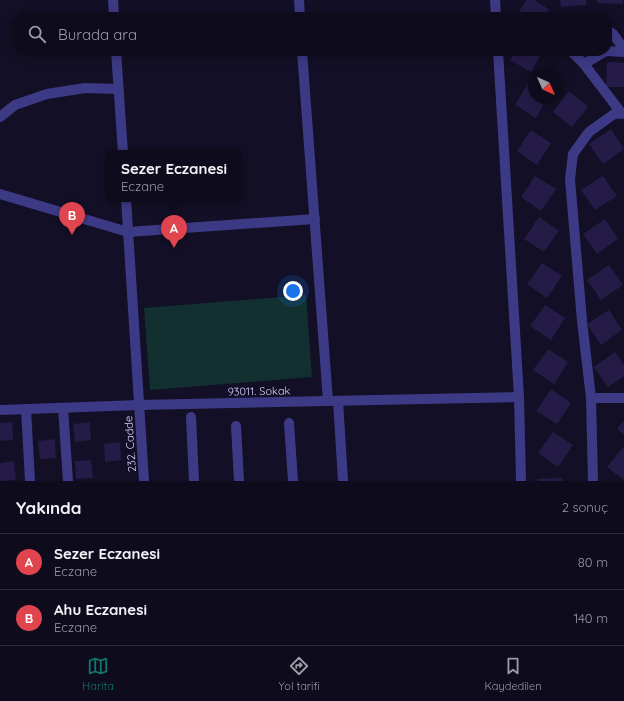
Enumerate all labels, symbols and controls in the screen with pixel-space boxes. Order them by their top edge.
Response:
search box [12,12,612,56]
icon: search [26,23,48,45]
text: Burada ara [58,25,137,44]
north arrow [528,68,564,104]
popup [106,150,242,202]
text: Sezer Eczanesi [121,159,227,178]
text: Eczane [121,178,164,194]
pin: B [59,202,85,235]
pin: A [161,215,187,248]
your location [283,281,303,301]
street label: 93011. Sokak [227,383,291,399]
street label: 232. Cadde [121,415,139,473]
text: Yakında [16,497,81,518]
text: 2 sonuç [562,499,608,515]
text: Sezer Eczanesi [54,544,160,563]
text: A [25,554,33,570]
text: 80 m [578,554,608,570]
text: Eczane [54,563,97,579]
text: Ahu Eczanesi [54,600,147,619]
text: B [25,610,33,626]
text: 140 m [573,610,608,626]
text: Eczane [54,619,97,635]
tab: Harita [82,655,114,693]
tab: Yol tarifi [279,655,320,693]
tab: Kaydedilen [484,655,542,693]

